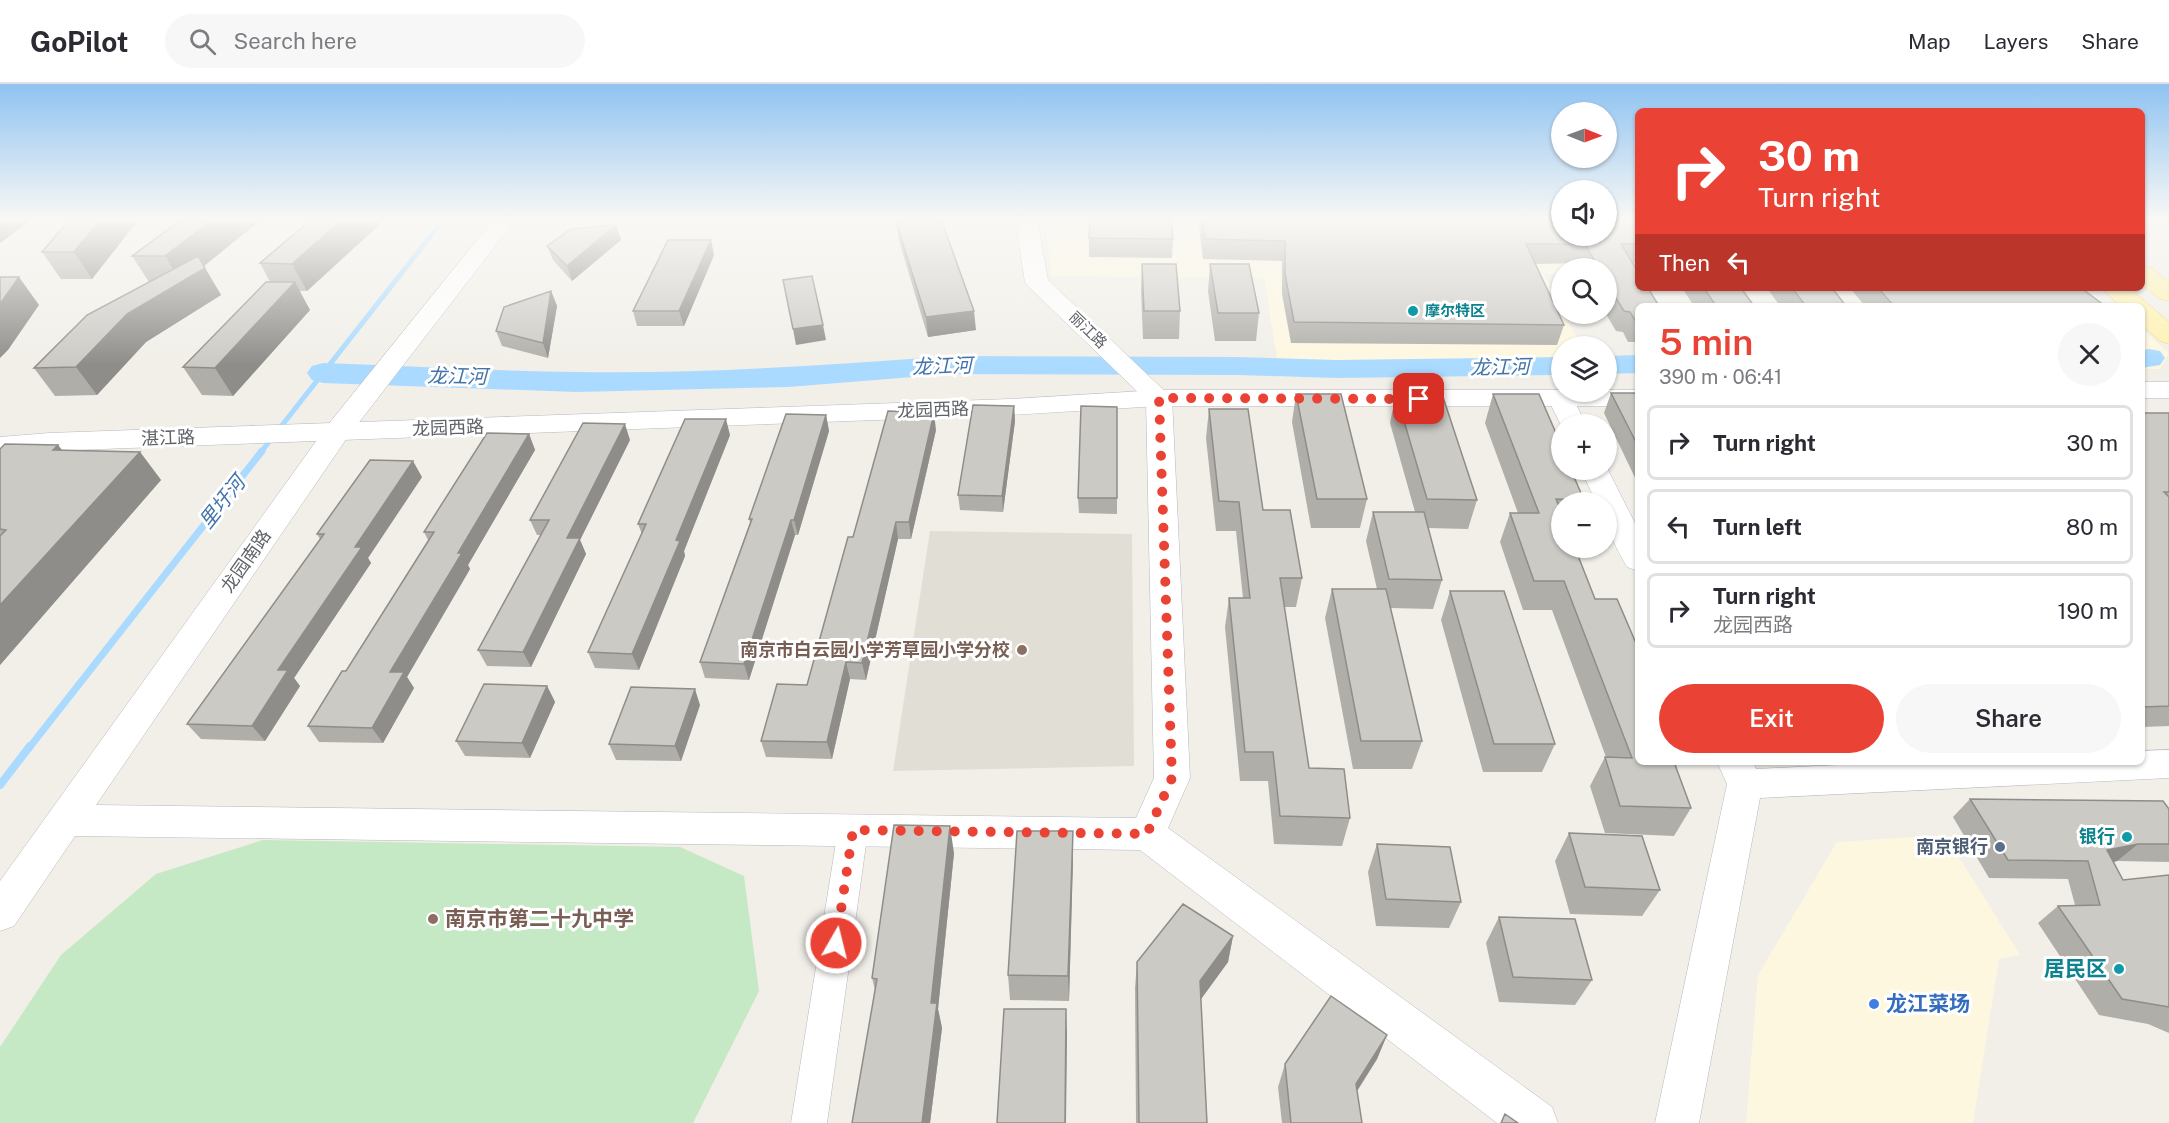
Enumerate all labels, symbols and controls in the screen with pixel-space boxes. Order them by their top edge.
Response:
search box [165,14,585,68]
text: GoPilot [30,25,129,58]
icon: search [186,25,219,58]
text: Search here [234,28,357,54]
text: Map [1908,29,1951,54]
text: Layers [1984,29,2048,54]
text: Share [2081,29,2139,54]
north arrow [1551,102,1617,168]
map controls [1551,102,1617,558]
text: 30 m [1758,131,1860,180]
icon: right [1659,132,1737,210]
button: sound [1551,180,1617,246]
text: Turn right [1758,181,1881,213]
icon: left [1722,246,1755,279]
text: Then [1659,250,1710,276]
button: search [1551,258,1617,324]
place label: 摩尔特区 [1425,302,1485,319]
marker: 摩尔特区 [1406,304,1420,318]
street label: 丽江路 [1066,308,1110,351]
text: 5 min [1659,321,1753,363]
button: close [2058,323,2121,386]
button: layers [1551,336,1617,402]
water label: 龙江河 [912,353,976,379]
water label: 龙江河 [1470,354,1534,380]
water label: 龙江河 [427,363,491,389]
text: 390 m · 06:41 [1659,365,1782,389]
pin [1393,373,1444,424]
icon: arrive [1402,382,1435,415]
street label: 龙园西路 [897,398,969,421]
button: + [1551,414,1617,480]
street label: 龙园西路 [412,416,484,439]
street label: 湛江路 [141,426,195,449]
icon: right [1662,426,1695,459]
text: Turn right [1713,430,1816,456]
text: 30 m [2066,430,2118,456]
water label: 里圩河 [194,468,252,533]
button: − [1551,492,1617,558]
icon: left [1662,510,1695,543]
text: Turn left [1713,514,1802,540]
text: 80 m [2066,514,2118,540]
street label: 龙园南路 [216,525,275,596]
text: Turn right [1713,583,1816,609]
icon: right [1662,594,1695,627]
text: 190 m [2058,598,2118,624]
text: 龙园西路 [1713,613,1793,637]
place label: 南京市白云园小学芳草园小学分校 [740,639,1010,660]
marker: 南京市白云园小学芳草园小学分校 [1015,643,1029,657]
button: Exit [1659,684,1884,753]
button: Share [1896,684,2121,753]
place label: 银行 [2079,826,2115,847]
marker: 银行 [2120,830,2134,844]
place label: 南京银行 [1916,836,1988,857]
marker: 南京银行 [1993,840,2007,854]
place label: 南京市第二十九中学 [445,906,634,931]
position arrow [804,911,868,975]
marker: 南京市第二十九中学 [426,912,440,926]
place label: 居民区 [2044,956,2107,981]
marker: 居民区 [2112,962,2126,976]
place label: 龙江菜场 [1886,991,1970,1016]
marker: 龙江菜场 [1867,997,1881,1011]

